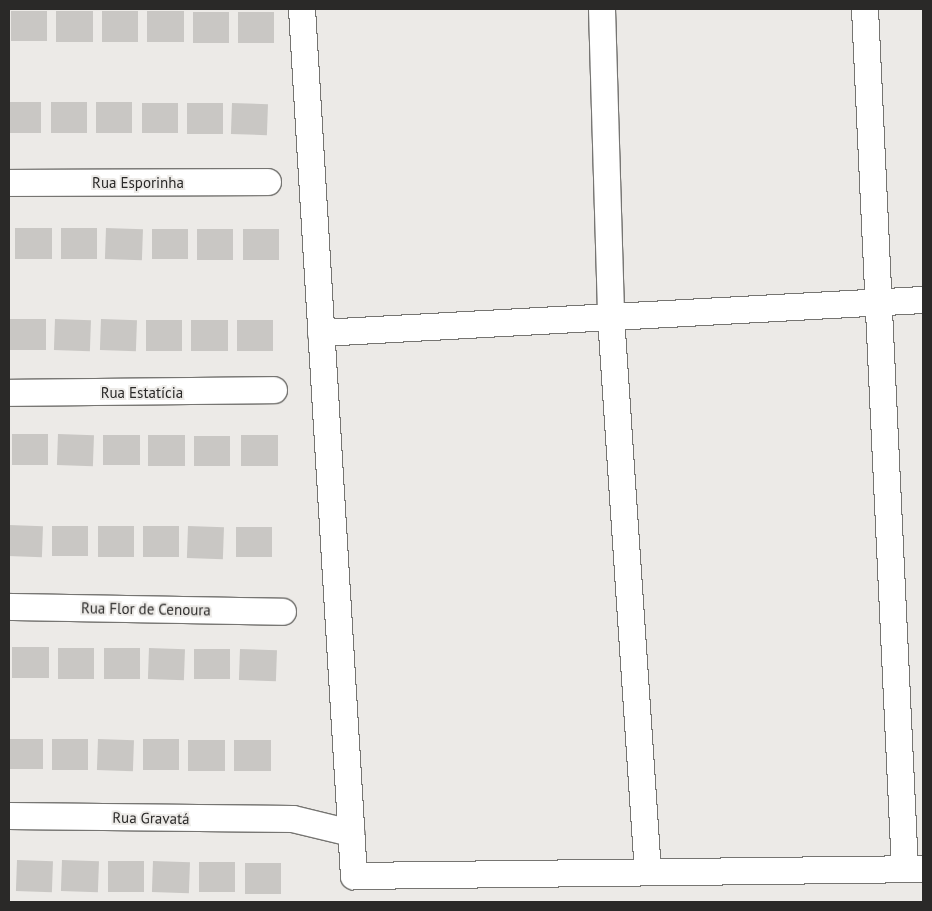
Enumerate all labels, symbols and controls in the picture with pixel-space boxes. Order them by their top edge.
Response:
street label: Rua Esporinha [92,174,184,192]
street label: Rua Estatícia [101,384,183,402]
street label: Rua Flor de Cenoura [81,599,211,619]
street label: Rua Gravatá [112,808,190,828]

